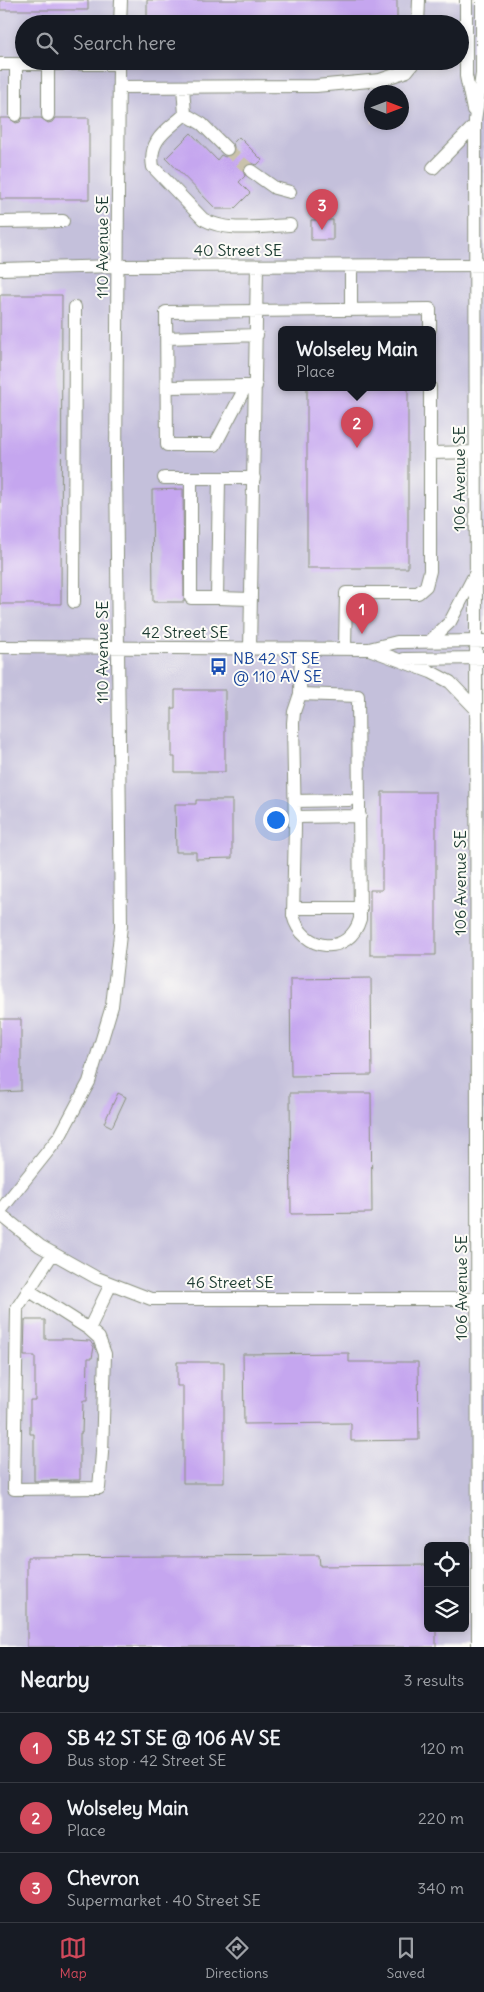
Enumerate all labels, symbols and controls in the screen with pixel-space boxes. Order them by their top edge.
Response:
search box [15,15,469,70]
icon: search [33,29,61,57]
text: Search here [73,31,176,55]
north arrow [364,85,409,130]
pin: 3 [306,189,338,230]
street label: 110 Avenue SE [92,196,112,298]
street label: 40 Street SE [194,240,282,260]
popup [278,326,436,391]
text: Wolseley Main [296,337,418,361]
text: Place [296,361,335,381]
pin: 2 [341,407,373,448]
street label: 106 Avenue SE [449,426,469,532]
pin: 1 [346,593,378,634]
street label: 110 Avenue SE [92,601,112,703]
street label: 42 Street SE [142,622,228,642]
place label: NB 42 ST SE @ 110 AV SE [233,648,322,686]
bus stop icon: NB 42 ST SE @ 110 AV SE [209,657,229,677]
your location [263,807,289,833]
street label: 106 Avenue SE [450,830,470,936]
street label: 106 Avenue SE [451,1235,471,1341]
street label: 46 Street SE [186,1272,274,1292]
map controls [424,1542,469,1632]
button: locate [424,1542,469,1587]
button: layers [424,1587,469,1632]
text: Nearby [20,1666,90,1693]
text: 3 results [404,1670,464,1690]
text: SB 42 ST SE @ 106 AV SE [67,1726,281,1750]
text: 1 [33,1738,39,1758]
text: 120 m [421,1738,464,1758]
text: Bus stop · 42 Street SE [67,1750,227,1770]
text: Wolseley Main [67,1796,189,1820]
text: 2 [32,1808,40,1828]
text: 220 m [418,1808,464,1828]
text: Place [67,1820,106,1840]
text: Chevron [67,1866,139,1890]
text: 3 [31,1878,41,1898]
text: 340 m [417,1878,464,1898]
text: Supermarket · 40 Street SE [67,1890,261,1910]
tab: Map [59,1934,87,1982]
tab: Directions [205,1934,268,1982]
tab: Saved [387,1934,425,1982]

